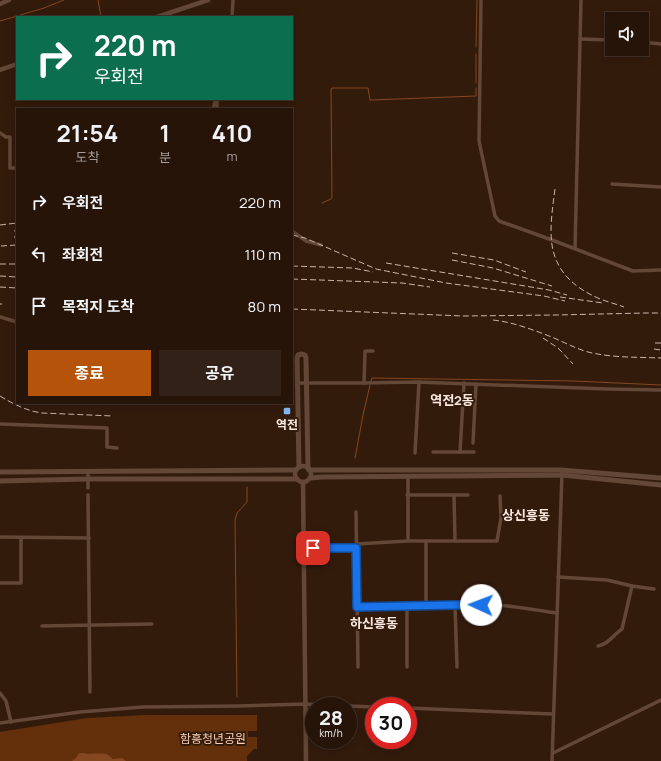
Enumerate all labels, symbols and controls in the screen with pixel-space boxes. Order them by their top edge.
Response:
map controls [605,12,649,56]
button: sound [605,12,649,56]
text: 220 m [94,26,177,64]
icon: right [28,32,80,84]
text: 우회전 [94,64,144,88]
text: 21:54 [57,116,118,149]
text: 1 [160,116,170,149]
text: 410 [211,116,252,149]
text: m [226,147,237,165]
text: 도착 [75,148,99,166]
text: 분 [159,148,171,166]
icon: right [28,191,50,213]
text: 우회전 [62,192,103,213]
text: 220 m [239,192,281,213]
icon: left [28,243,50,265]
text: 좌회전 [62,244,103,265]
text: 110 m [244,244,281,265]
icon: arrive [28,295,50,317]
text: 목적지 도착 [62,296,134,317]
text: 80 m [247,296,281,317]
button: 종료 [28,350,151,396]
button: 공유 [159,350,281,396]
district label: 역전2동 [430,391,474,409]
marker: 역전 [282,406,292,416]
place label: 역전 [276,416,298,433]
district label: 상신흥동 [502,506,550,524]
pin [296,531,330,565]
icon: arrive [302,537,324,559]
position arrow [460,584,502,626]
district label: 하신흥동 [350,614,398,632]
speed limit sign: 30 [365,697,417,749]
text: 28 [319,704,343,731]
text: km/h [319,726,343,740]
park label: 함흥청년공원 [180,730,246,747]

